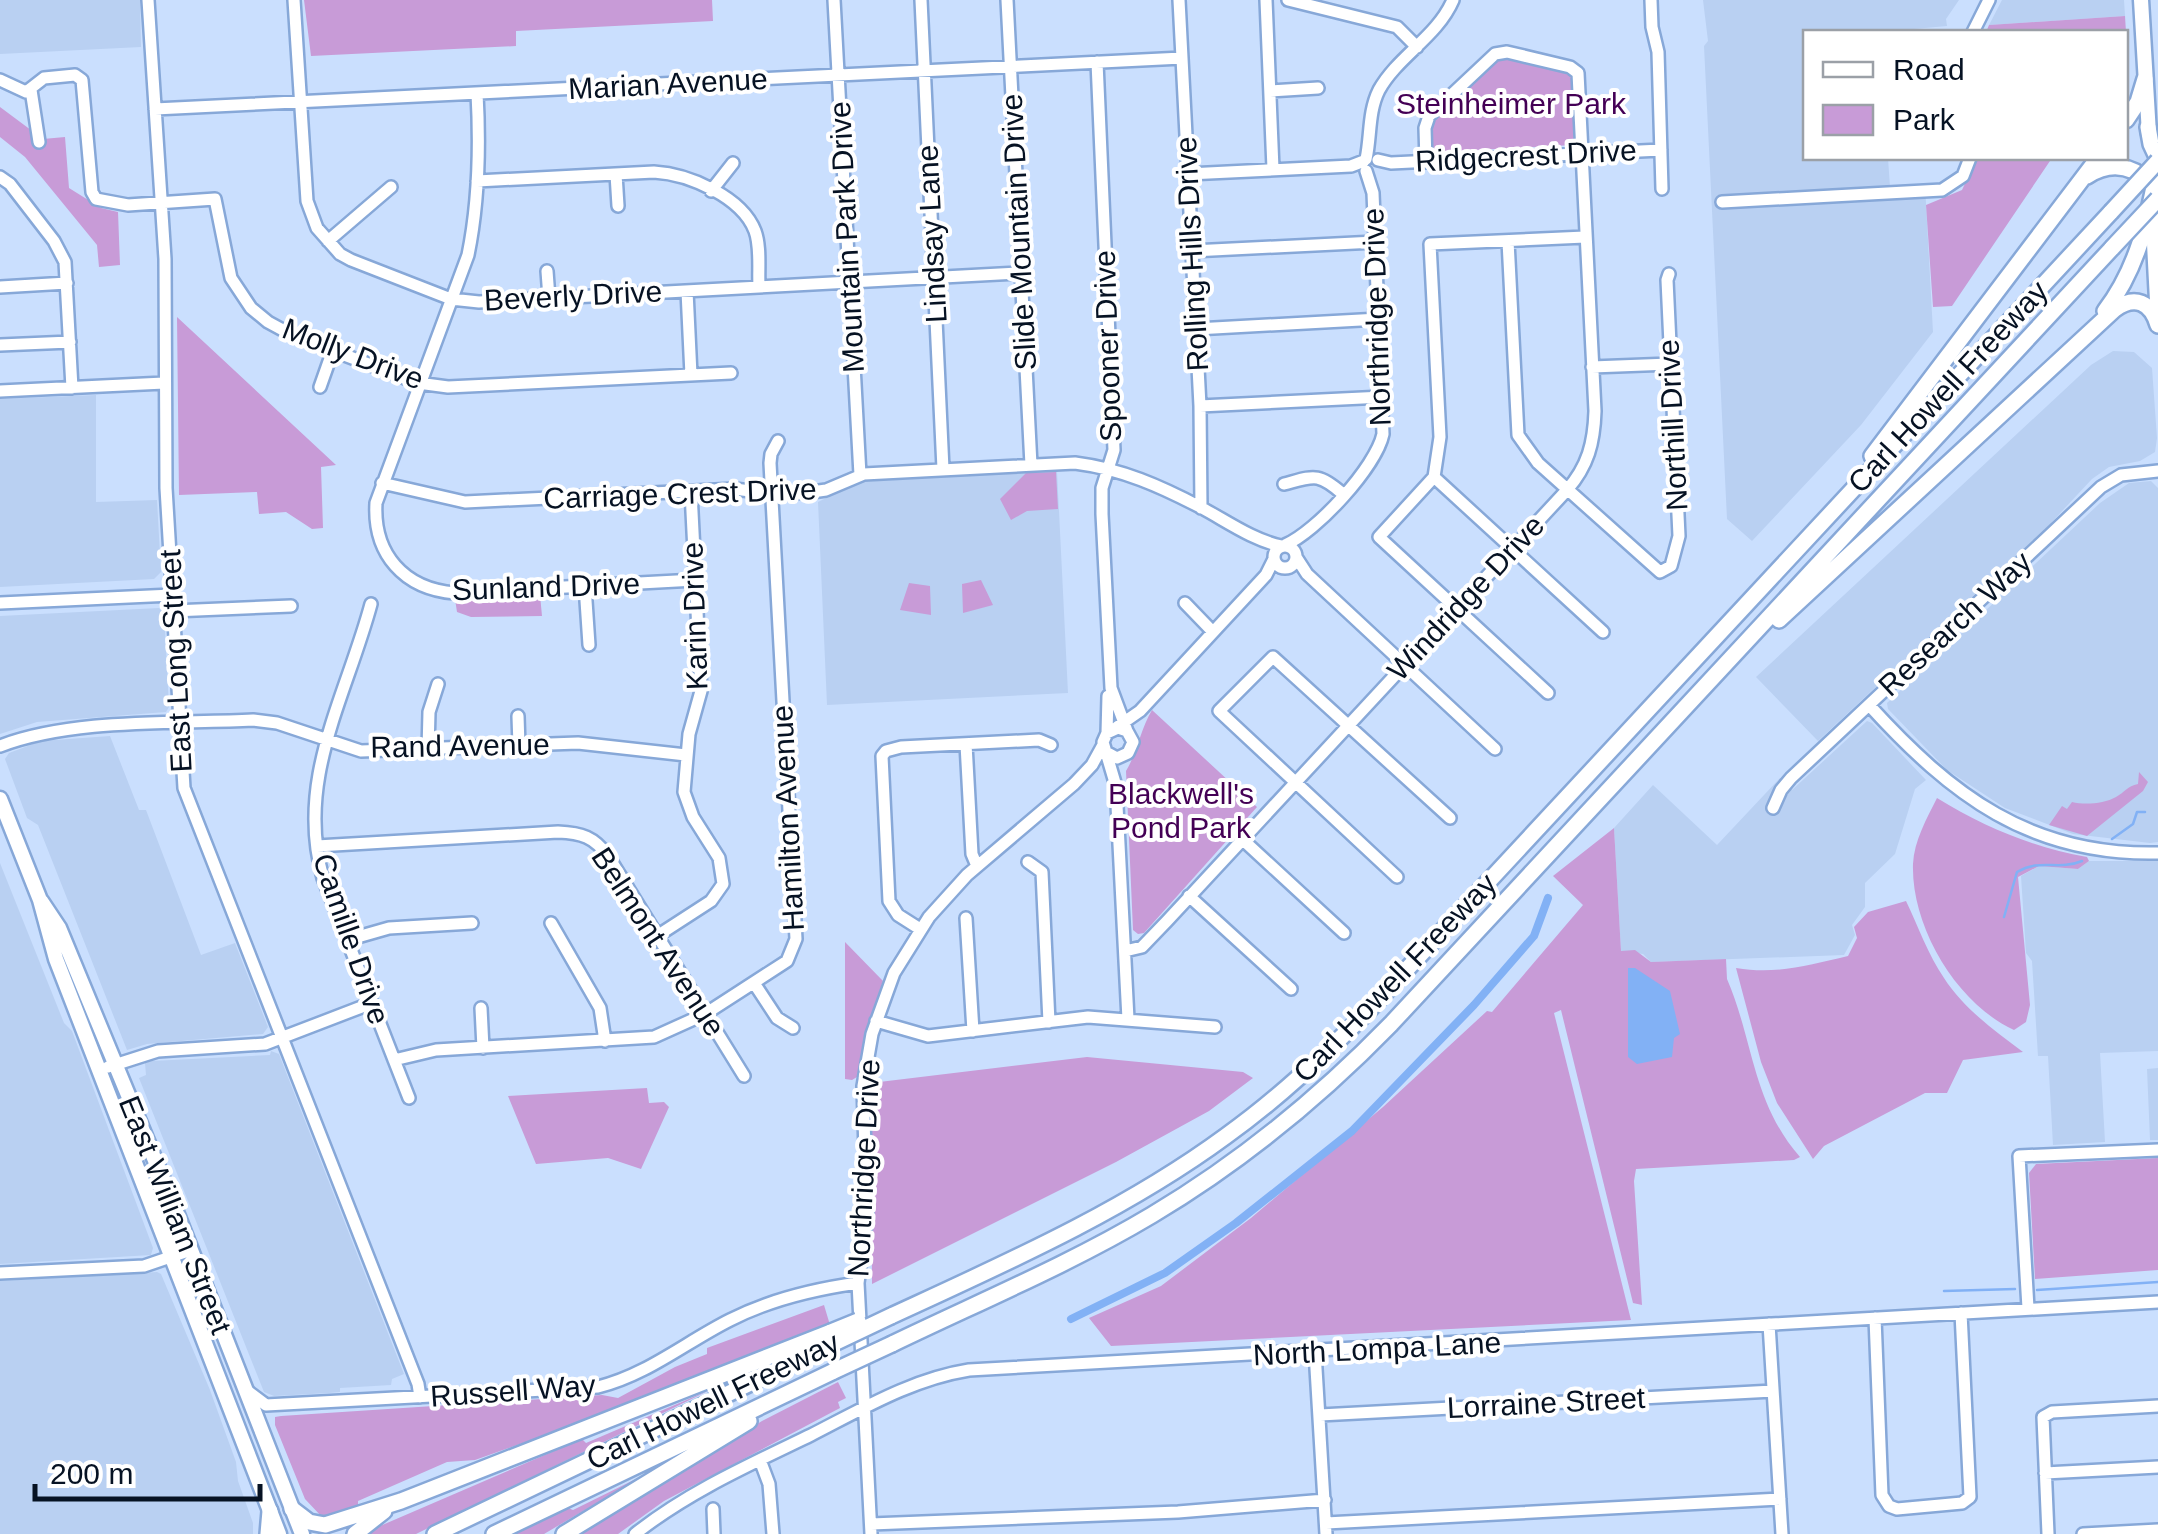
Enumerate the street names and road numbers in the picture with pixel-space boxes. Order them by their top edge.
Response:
street label: Marian Avenue [567,62,768,105]
street label: Slide Mountain Drive [995,93,1042,371]
street label: Mountain Park Drive [823,100,870,374]
street label: Ridgecrest Drive [1414,133,1638,178]
street label: Rolling Hills Drive [1169,136,1214,372]
street label: Lindsay Lane [910,144,953,324]
street label: Northridge Drive [1356,207,1397,427]
street label: Spooner Drive [1088,250,1127,442]
street label: Beverly Drive [483,274,663,317]
street label: Carl Howell Freeway [1841,274,2054,499]
street label: Molly Drive [278,312,428,396]
street label: Northill Drive [1652,338,1693,512]
street label: Carriage Crest Drive [543,472,817,515]
street label: Windridge Drive [1381,508,1550,687]
street label: Karin Drive [675,541,714,691]
street label: Research Way [1872,545,2037,702]
street label: East Long Street [153,548,198,773]
street label: Sunland Drive [451,567,641,606]
street label: Hamilton Avenue [765,704,810,932]
street label: Rand Avenue [370,727,550,764]
street label: Belmont Avenue [585,841,732,1042]
street label: Camille Drive [307,849,396,1029]
street label: Carl Howell Freeway [1287,867,1503,1089]
street label: Northridge Drive [841,1058,886,1278]
street label: East William Street [113,1091,238,1339]
street label: Carl Howell Freeway [581,1325,844,1476]
street label: North Lompa Lane [1252,1326,1502,1371]
street label: Russell Way [429,1368,597,1413]
street label: Lorraine Street [1446,1381,1647,1424]

